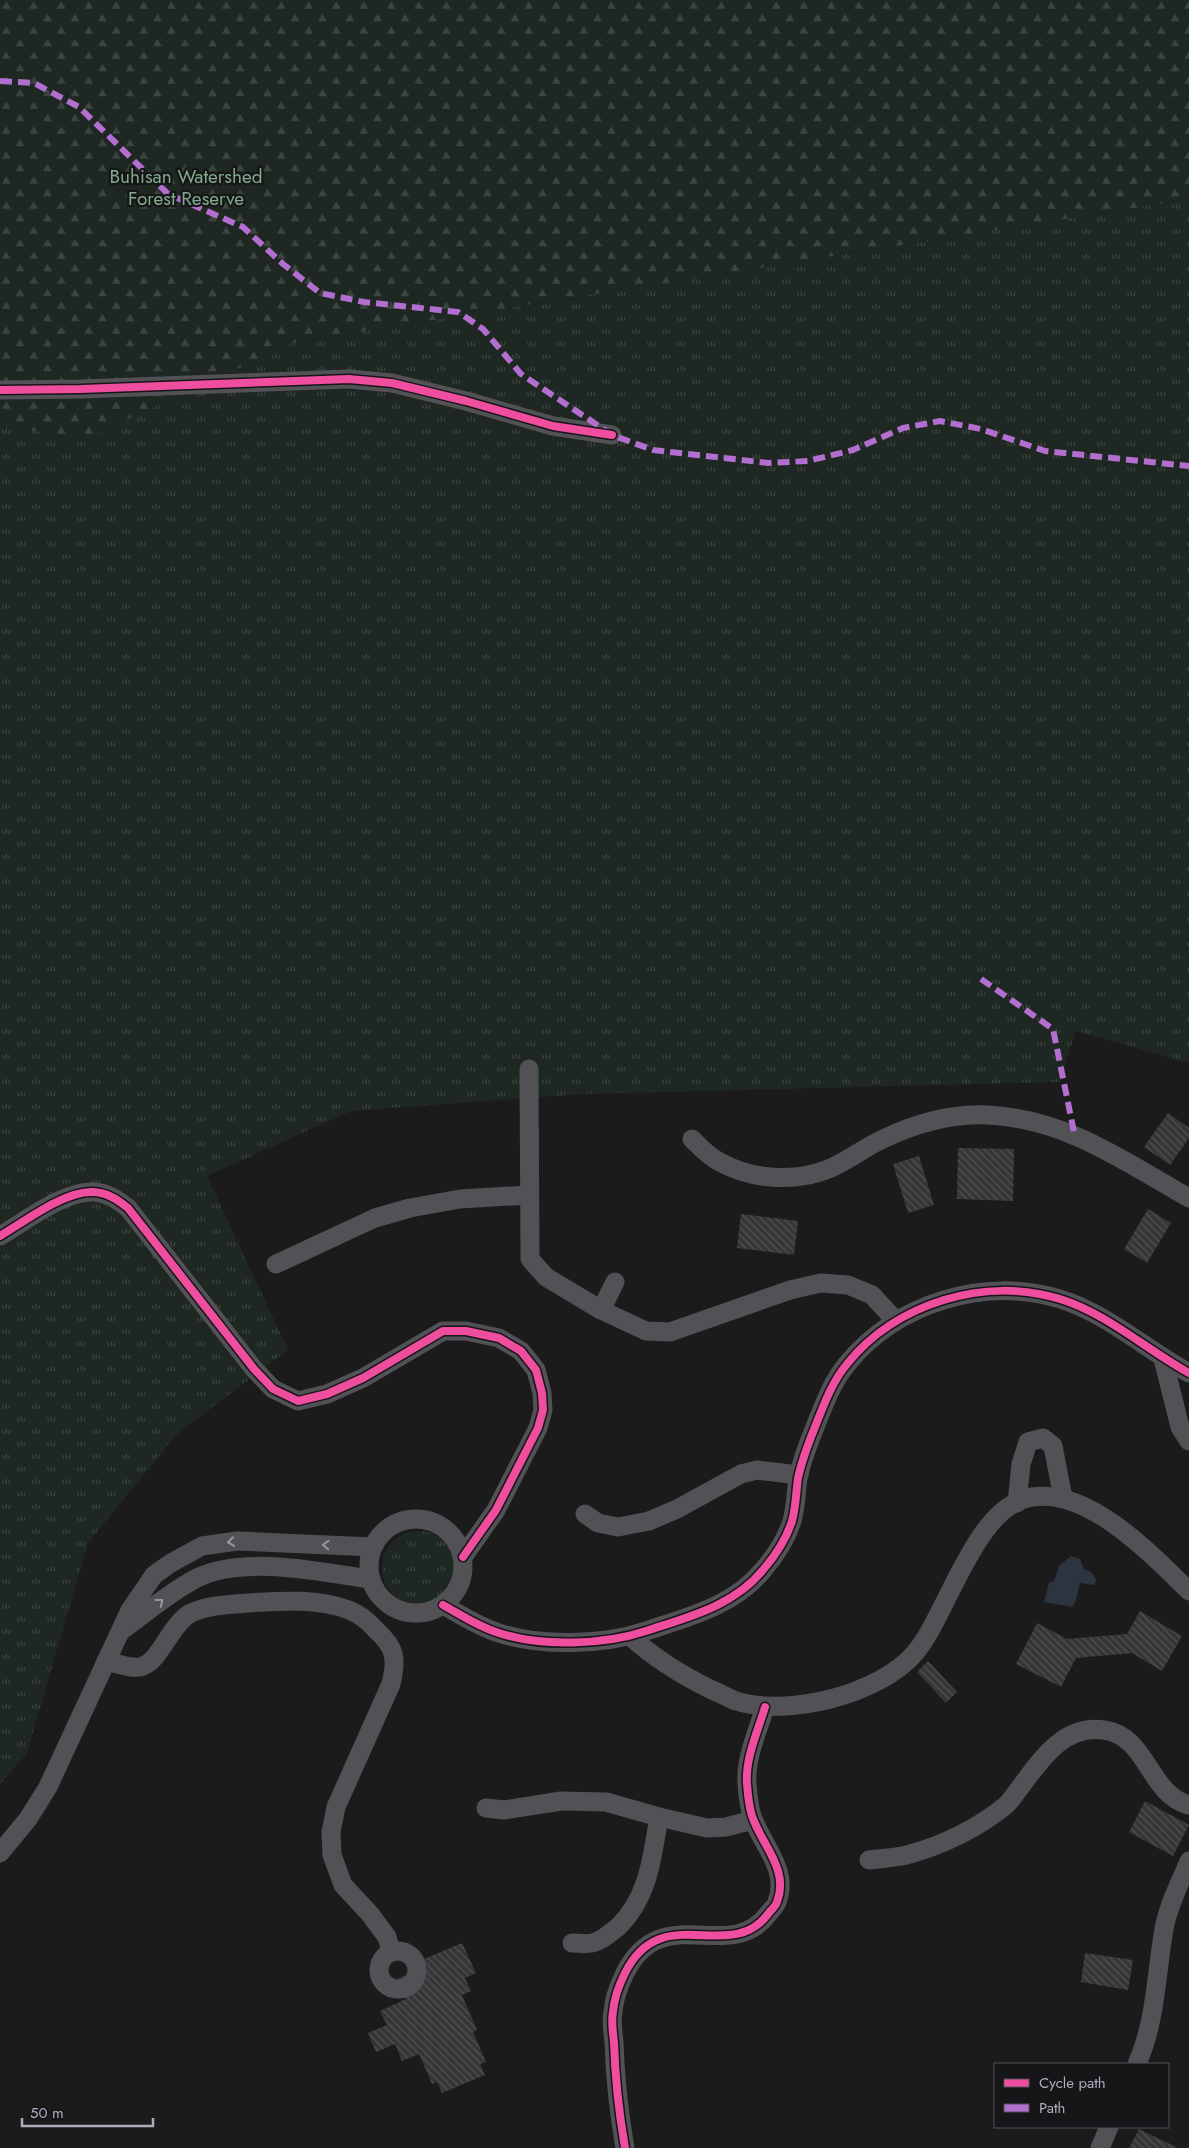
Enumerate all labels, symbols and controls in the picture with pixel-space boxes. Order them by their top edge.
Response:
park label: Buhisan Watershed Forest Reserve [109,163,263,212]
one-way arrow [226,1536,234,1547]
one-way arrow [322,1540,330,1551]
one-way arrow [154,1599,163,1607]
legend [994,2063,1169,2128]
text: Cycle path [1039,2072,1106,2094]
scale bar [22,2096,154,2128]
text: Path [1039,2097,1065,2119]
text: 50 m [30,2102,64,2124]

